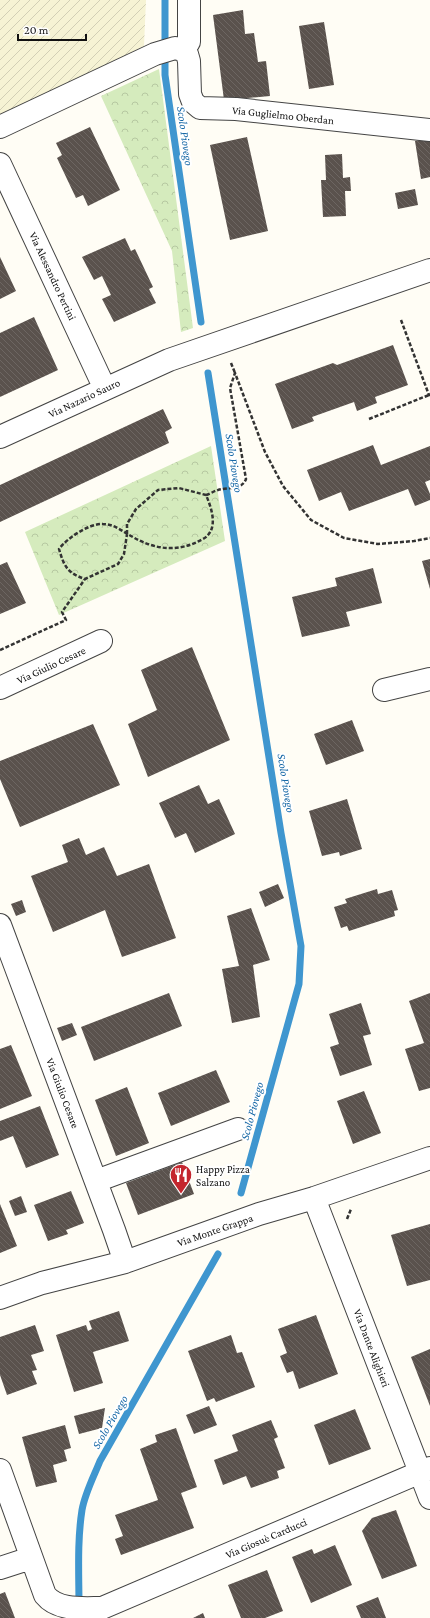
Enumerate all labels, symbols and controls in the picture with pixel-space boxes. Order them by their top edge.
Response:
scale bar [18,16,86,42]
text: 20 m [24,23,49,37]
street label: Via Guglielmo Oberdan [231,104,335,127]
water label: Scolo Piovego [174,106,196,166]
street label: Via Alessandro Pertini [27,230,79,322]
street label: Via Nazario Sauro [46,376,122,420]
water label: Scolo Piovego [222,432,246,494]
street label: Via Giulio Cesare [15,644,87,686]
water label: Scolo Piovego [274,752,298,814]
street label: Via Giulio Cesare [44,1056,82,1130]
water label: Scolo Piovego [238,1080,266,1142]
restaurant icon: Happy Pizza Salzano [168,1162,194,1195]
place label: Happy Pizza Salzano [196,1163,250,1188]
street label: Via Monte Grappa [175,1211,255,1250]
street label: Via Dante Alighieri [351,1307,392,1389]
water label: Scolo Piovego [89,1393,131,1451]
street label: Via Giosuè Carducci [223,1515,309,1561]

